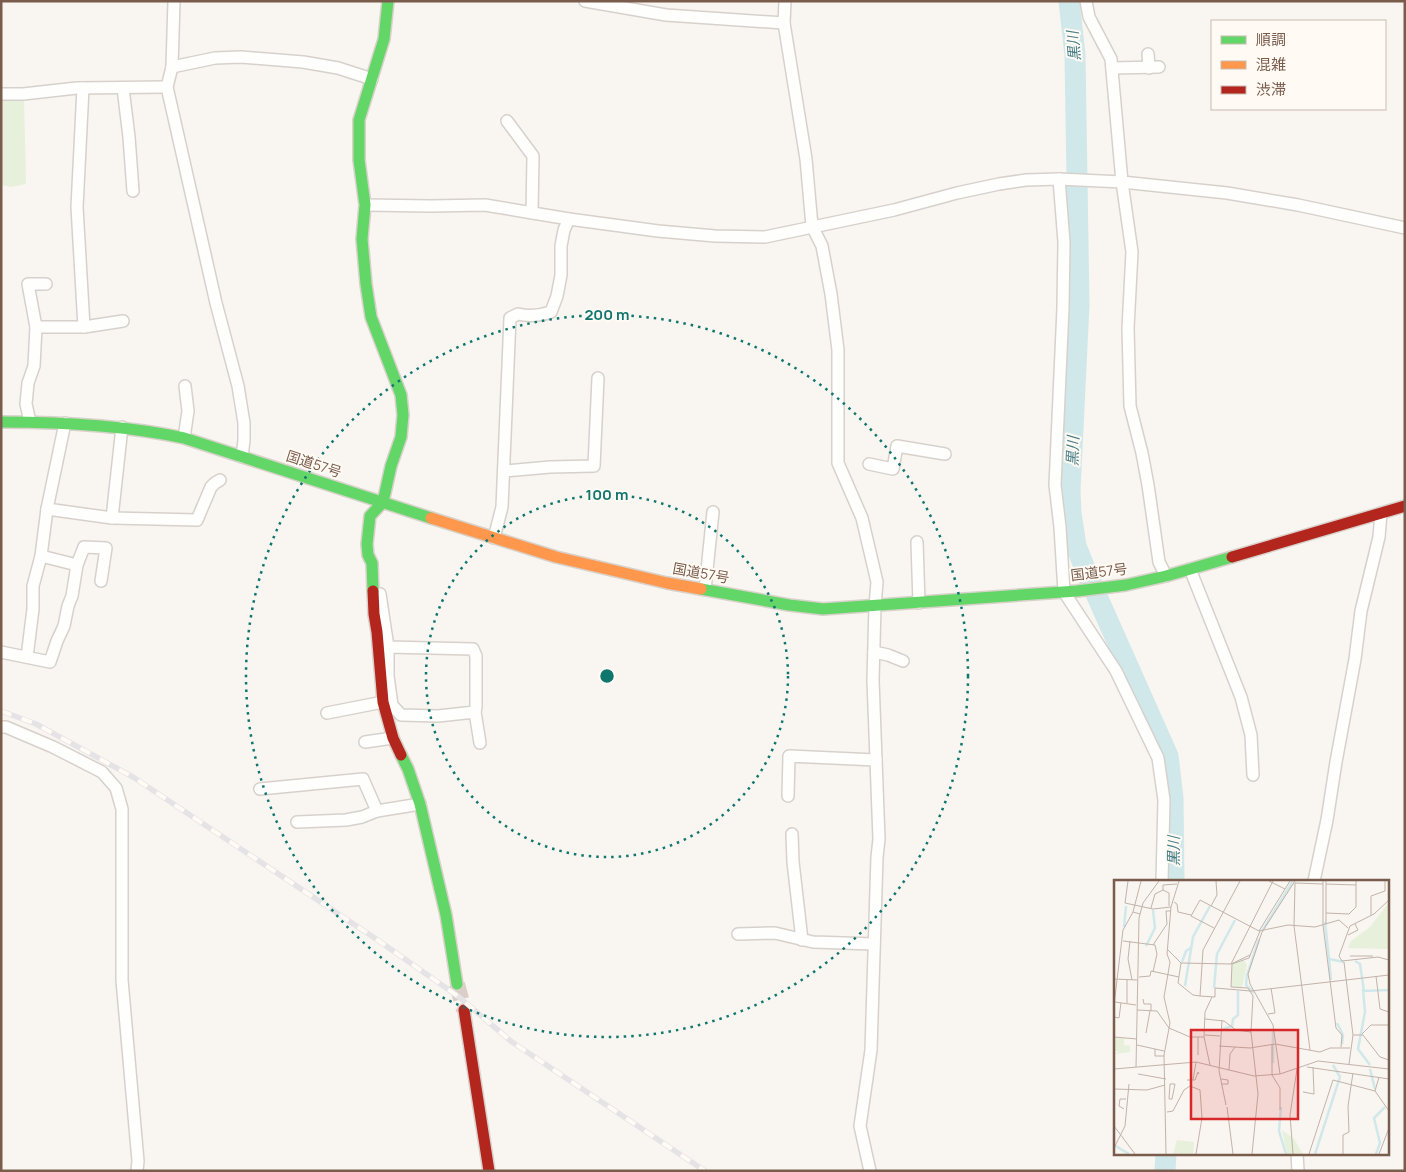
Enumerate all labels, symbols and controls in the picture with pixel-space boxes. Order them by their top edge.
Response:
legend [1211,20,1386,110]
water label: 黒川 [1062,28,1085,62]
text: 順調 [1256,29,1286,50]
text: 混雑 [1256,54,1286,75]
text: 渋滞 [1256,79,1286,100]
text: 200 m [584,304,630,325]
water label: 黒川 [1061,434,1084,466]
street label: 国道57号 [284,446,344,481]
text: 100 m [586,484,628,505]
street label: 国道57号 [671,558,731,587]
street label: 国道57号 [1069,559,1128,584]
centre of rings [598,667,616,685]
water label: 黒川 [1163,834,1184,866]
inset map [1114,880,1388,1154]

